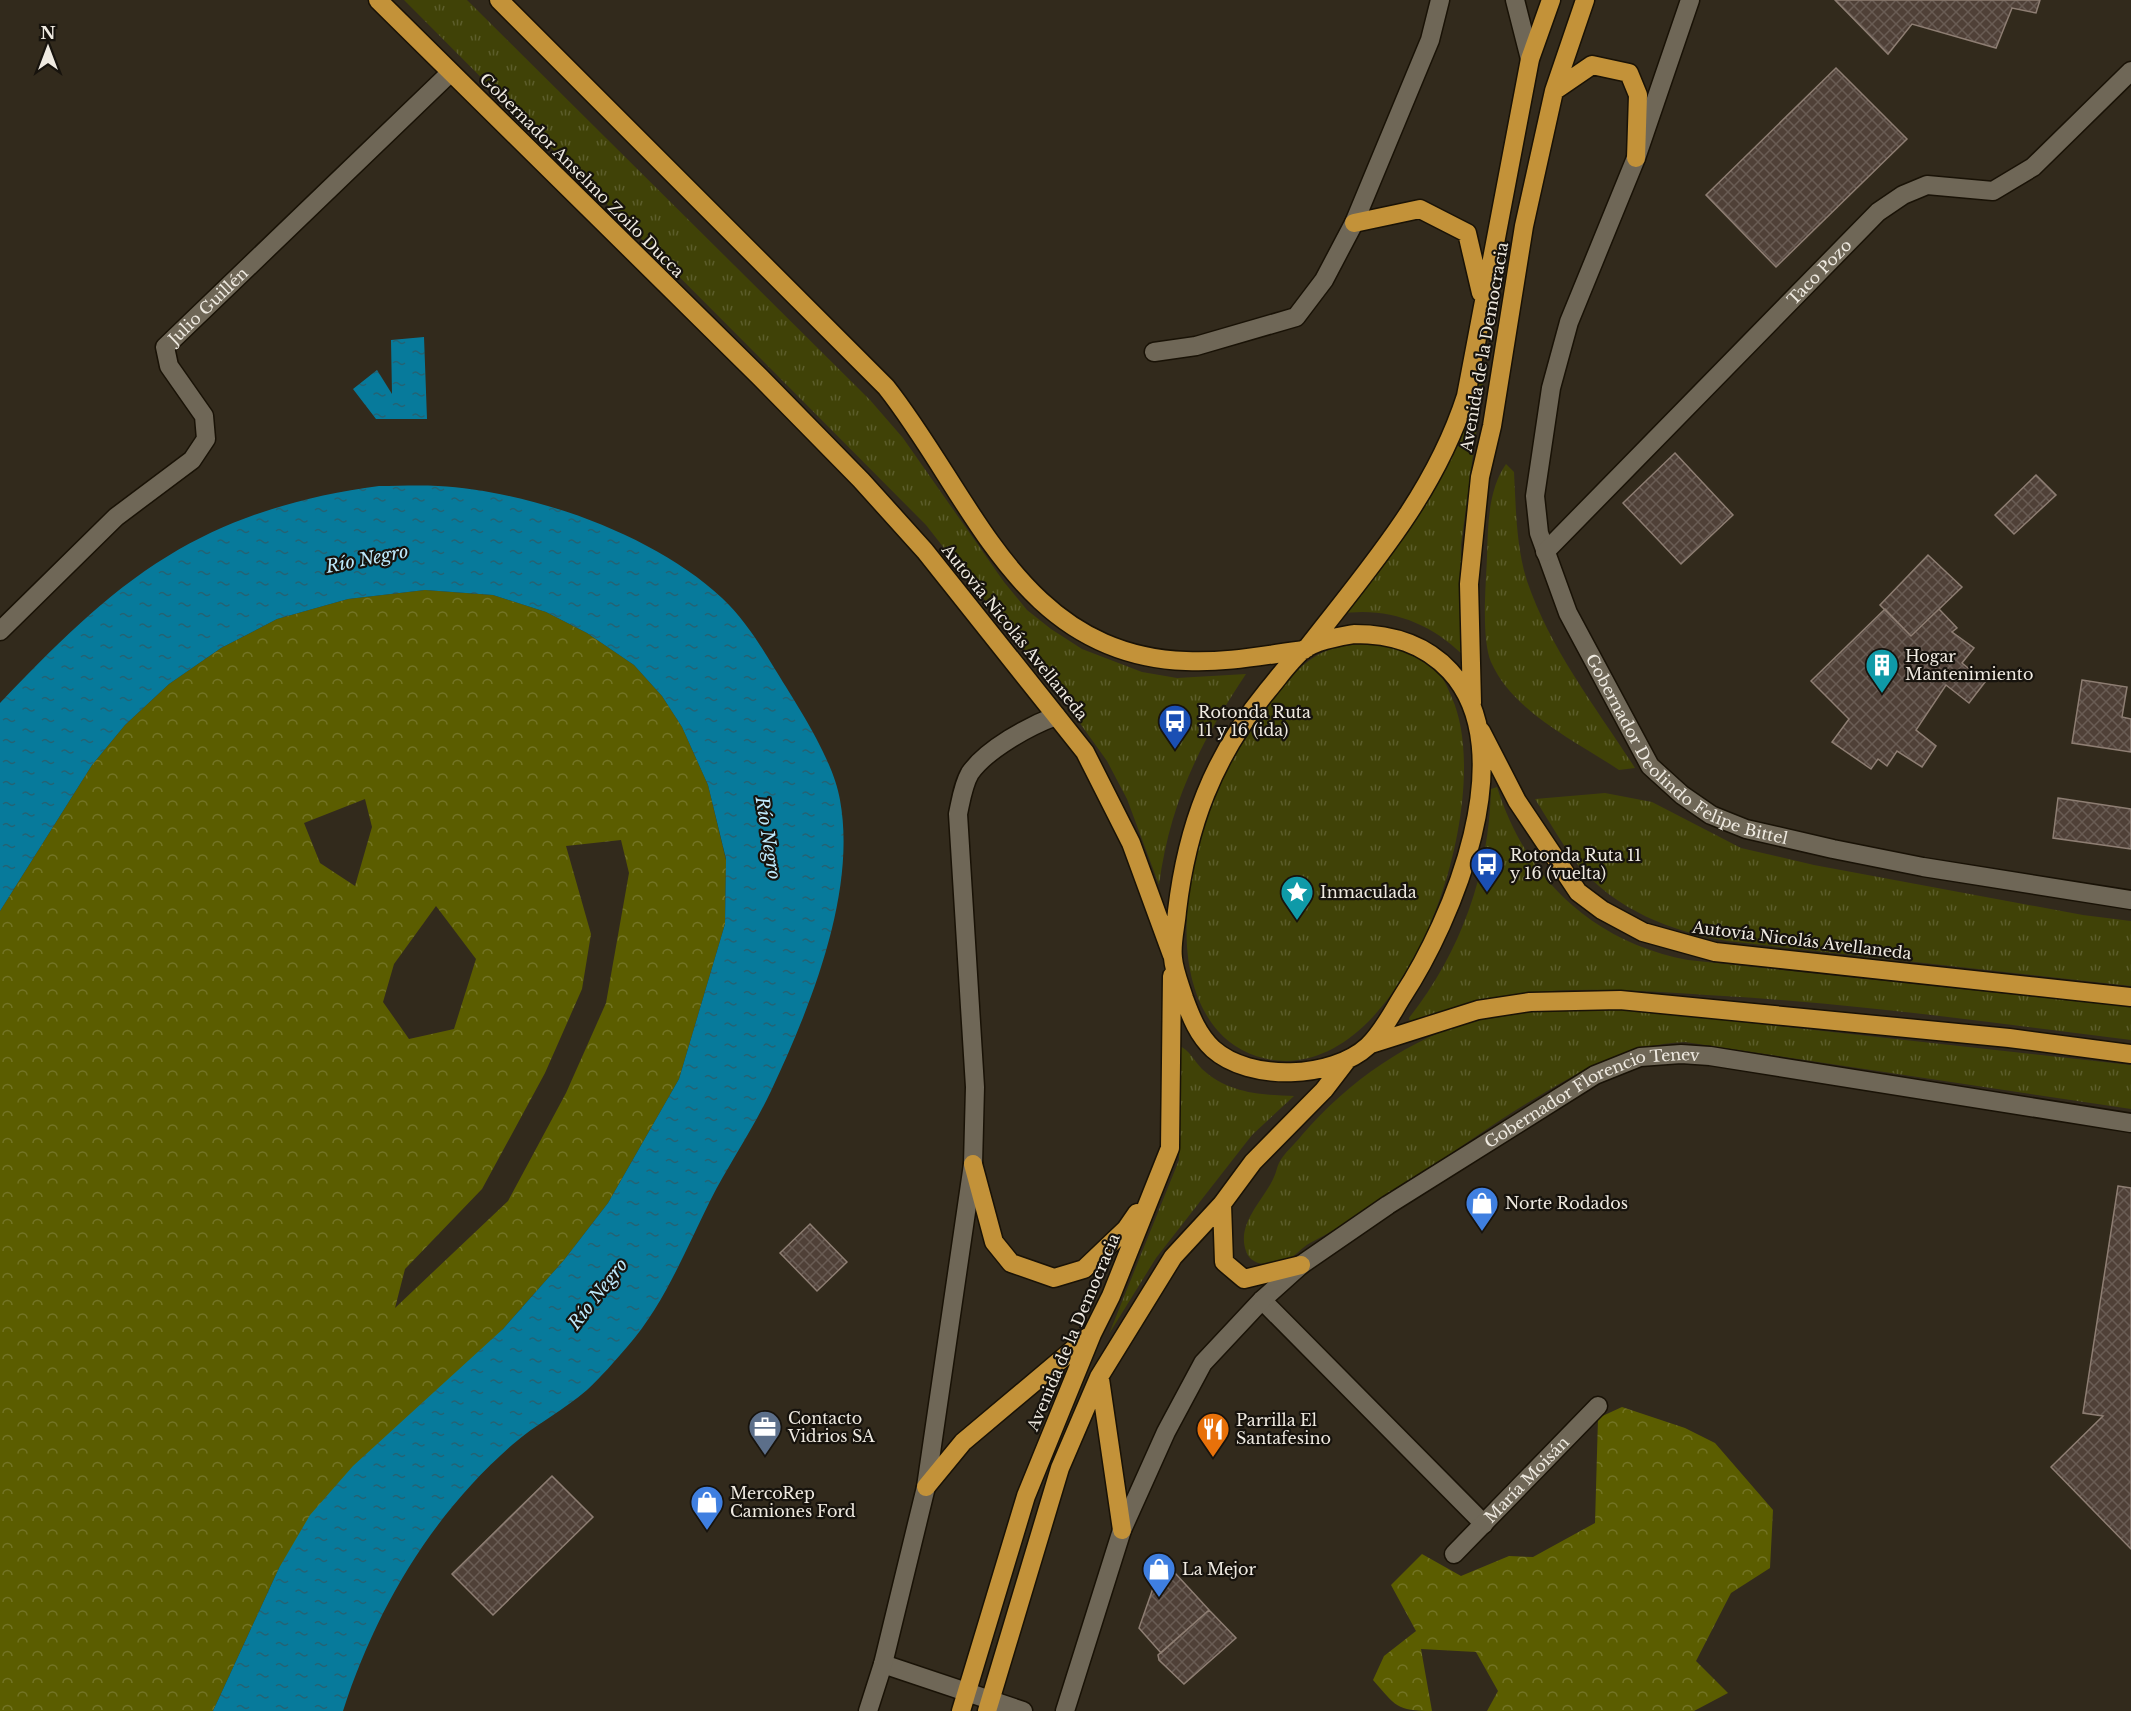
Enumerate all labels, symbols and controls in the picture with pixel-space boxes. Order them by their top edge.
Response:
north arrow [18,18,78,78]
text: N [40,23,56,43]
street label: Gobernador Anselmo Zoilo Ducca [476,69,688,281]
street label: Taco Pozo [1783,235,1856,309]
street label: Avenida de la Democracia [1456,240,1512,454]
street label: Julio Guillén [162,263,252,350]
street label: Autovía Nicolás Avellaneda [937,539,1092,724]
water label: Río Negro [323,540,410,578]
place label: Hogar Mantenimiento [1905,646,2033,684]
building icon: Hogar Mantenimiento [1864,647,1900,694]
street label: Gobernador Deolindo Felipe Bittel [1582,650,1790,848]
place label: Rotonda Ruta 11 y 16 (ida) [1198,702,1311,740]
bus stop icon: Rotonda Ruta 11 y 16 (ida) [1157,703,1193,750]
water label: Río Negro [750,794,785,881]
place label: Rotonda Ruta 11 y 16 (vuelta) [1510,845,1641,883]
bus stop icon: Rotonda Ruta 11 y 16 (vuelta) [1469,846,1505,893]
place icon: Inmaculada [1279,874,1315,921]
place label: Inmaculada [1320,882,1417,902]
street label: Autovía Nicolás Avellaneda [1690,917,1913,963]
street label: Gobernador Florencio Tenev [1480,1044,1701,1152]
shop icon: Norte Rodados [1464,1185,1500,1232]
place label: Norte Rodados [1505,1193,1628,1213]
street label: Avenida de la Democracia [1022,1230,1124,1435]
water label: Río Negro [563,1254,632,1335]
place label: Contacto Vidrios SA [787,1408,875,1446]
office icon: Contacto Vidrios SA [747,1409,783,1456]
place label: Parrilla El Santafesino [1236,1410,1331,1448]
restaurant icon: Parrilla El Santafesino [1195,1411,1231,1458]
street label: María Moisán [1480,1432,1573,1527]
place label: MercoRep Camiones Ford [730,1483,856,1521]
shop icon: MercoRep Camiones Ford [689,1484,725,1531]
shop icon: La Mejor [1141,1551,1177,1598]
place label: La Mejor [1182,1559,1256,1579]

